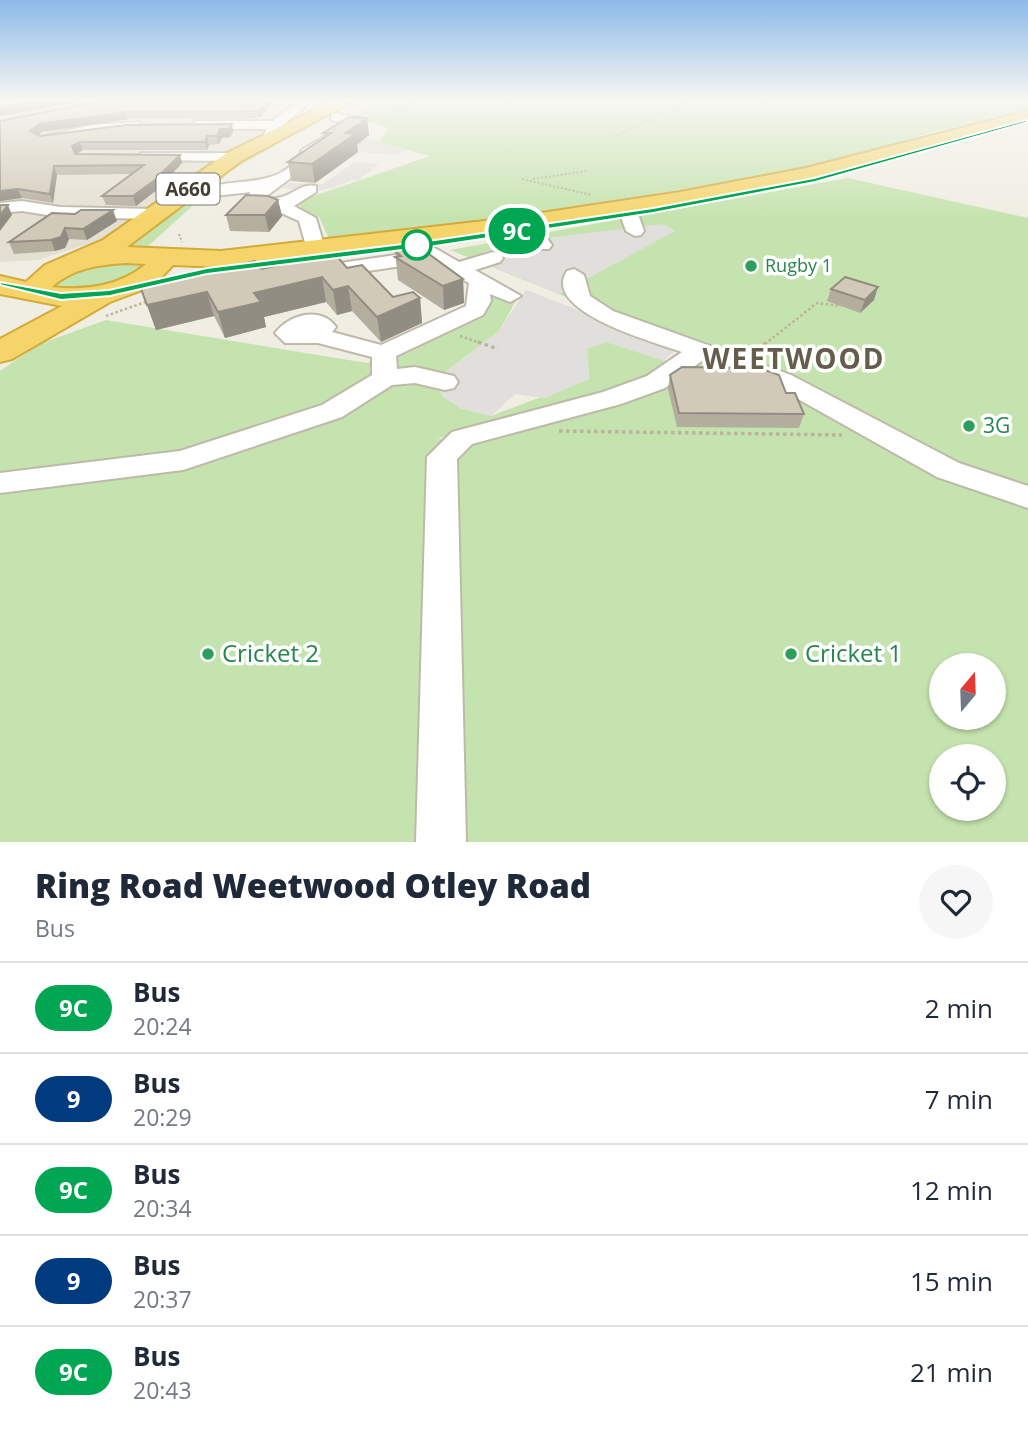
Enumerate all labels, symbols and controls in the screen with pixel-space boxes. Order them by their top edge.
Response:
road number: A660 [156,174,220,204]
line badge: 9C [486,208,548,254]
text: 9C [502,214,532,247]
unlabelled marker [402,230,432,260]
place label: Rugby 1 [765,253,832,277]
marker: Rugby 1 [743,258,759,274]
district label: WEETWOOD [702,339,886,377]
place label: 3G [983,411,1010,439]
marker: 3G [961,418,977,434]
place label: Cricket 2 [222,636,319,669]
place label: Cricket 1 [805,636,902,669]
marker: Cricket 2 [200,646,216,662]
marker: Cricket 1 [783,646,799,662]
north arrow [929,653,1006,730]
map controls [929,653,1006,821]
button: locate [929,744,1006,821]
text: Ring Road Weetwood Otley Road [35,863,591,908]
button: heart [919,865,993,939]
text: Bus [35,912,75,944]
text: Bus [133,974,180,1010]
text: 2 min [925,990,993,1026]
text: 9C [59,991,88,1024]
text: 20:24 [133,1010,192,1042]
text: Bus [133,1065,180,1101]
text: 7 min [925,1081,993,1117]
text: 9 [67,1082,80,1115]
text: 20:29 [133,1101,192,1133]
text: Bus [133,1156,180,1192]
text: 12 min [910,1172,993,1208]
text: 9C [59,1173,88,1206]
text: 20:34 [133,1192,192,1224]
text: Bus [133,1247,180,1283]
text: 15 min [910,1263,993,1299]
text: 9 [67,1264,80,1297]
text: 20:37 [133,1283,192,1315]
text: Bus [133,1338,180,1374]
text: 21 min [910,1354,993,1390]
text: 9C [59,1355,88,1388]
text: 20:43 [133,1374,192,1406]

